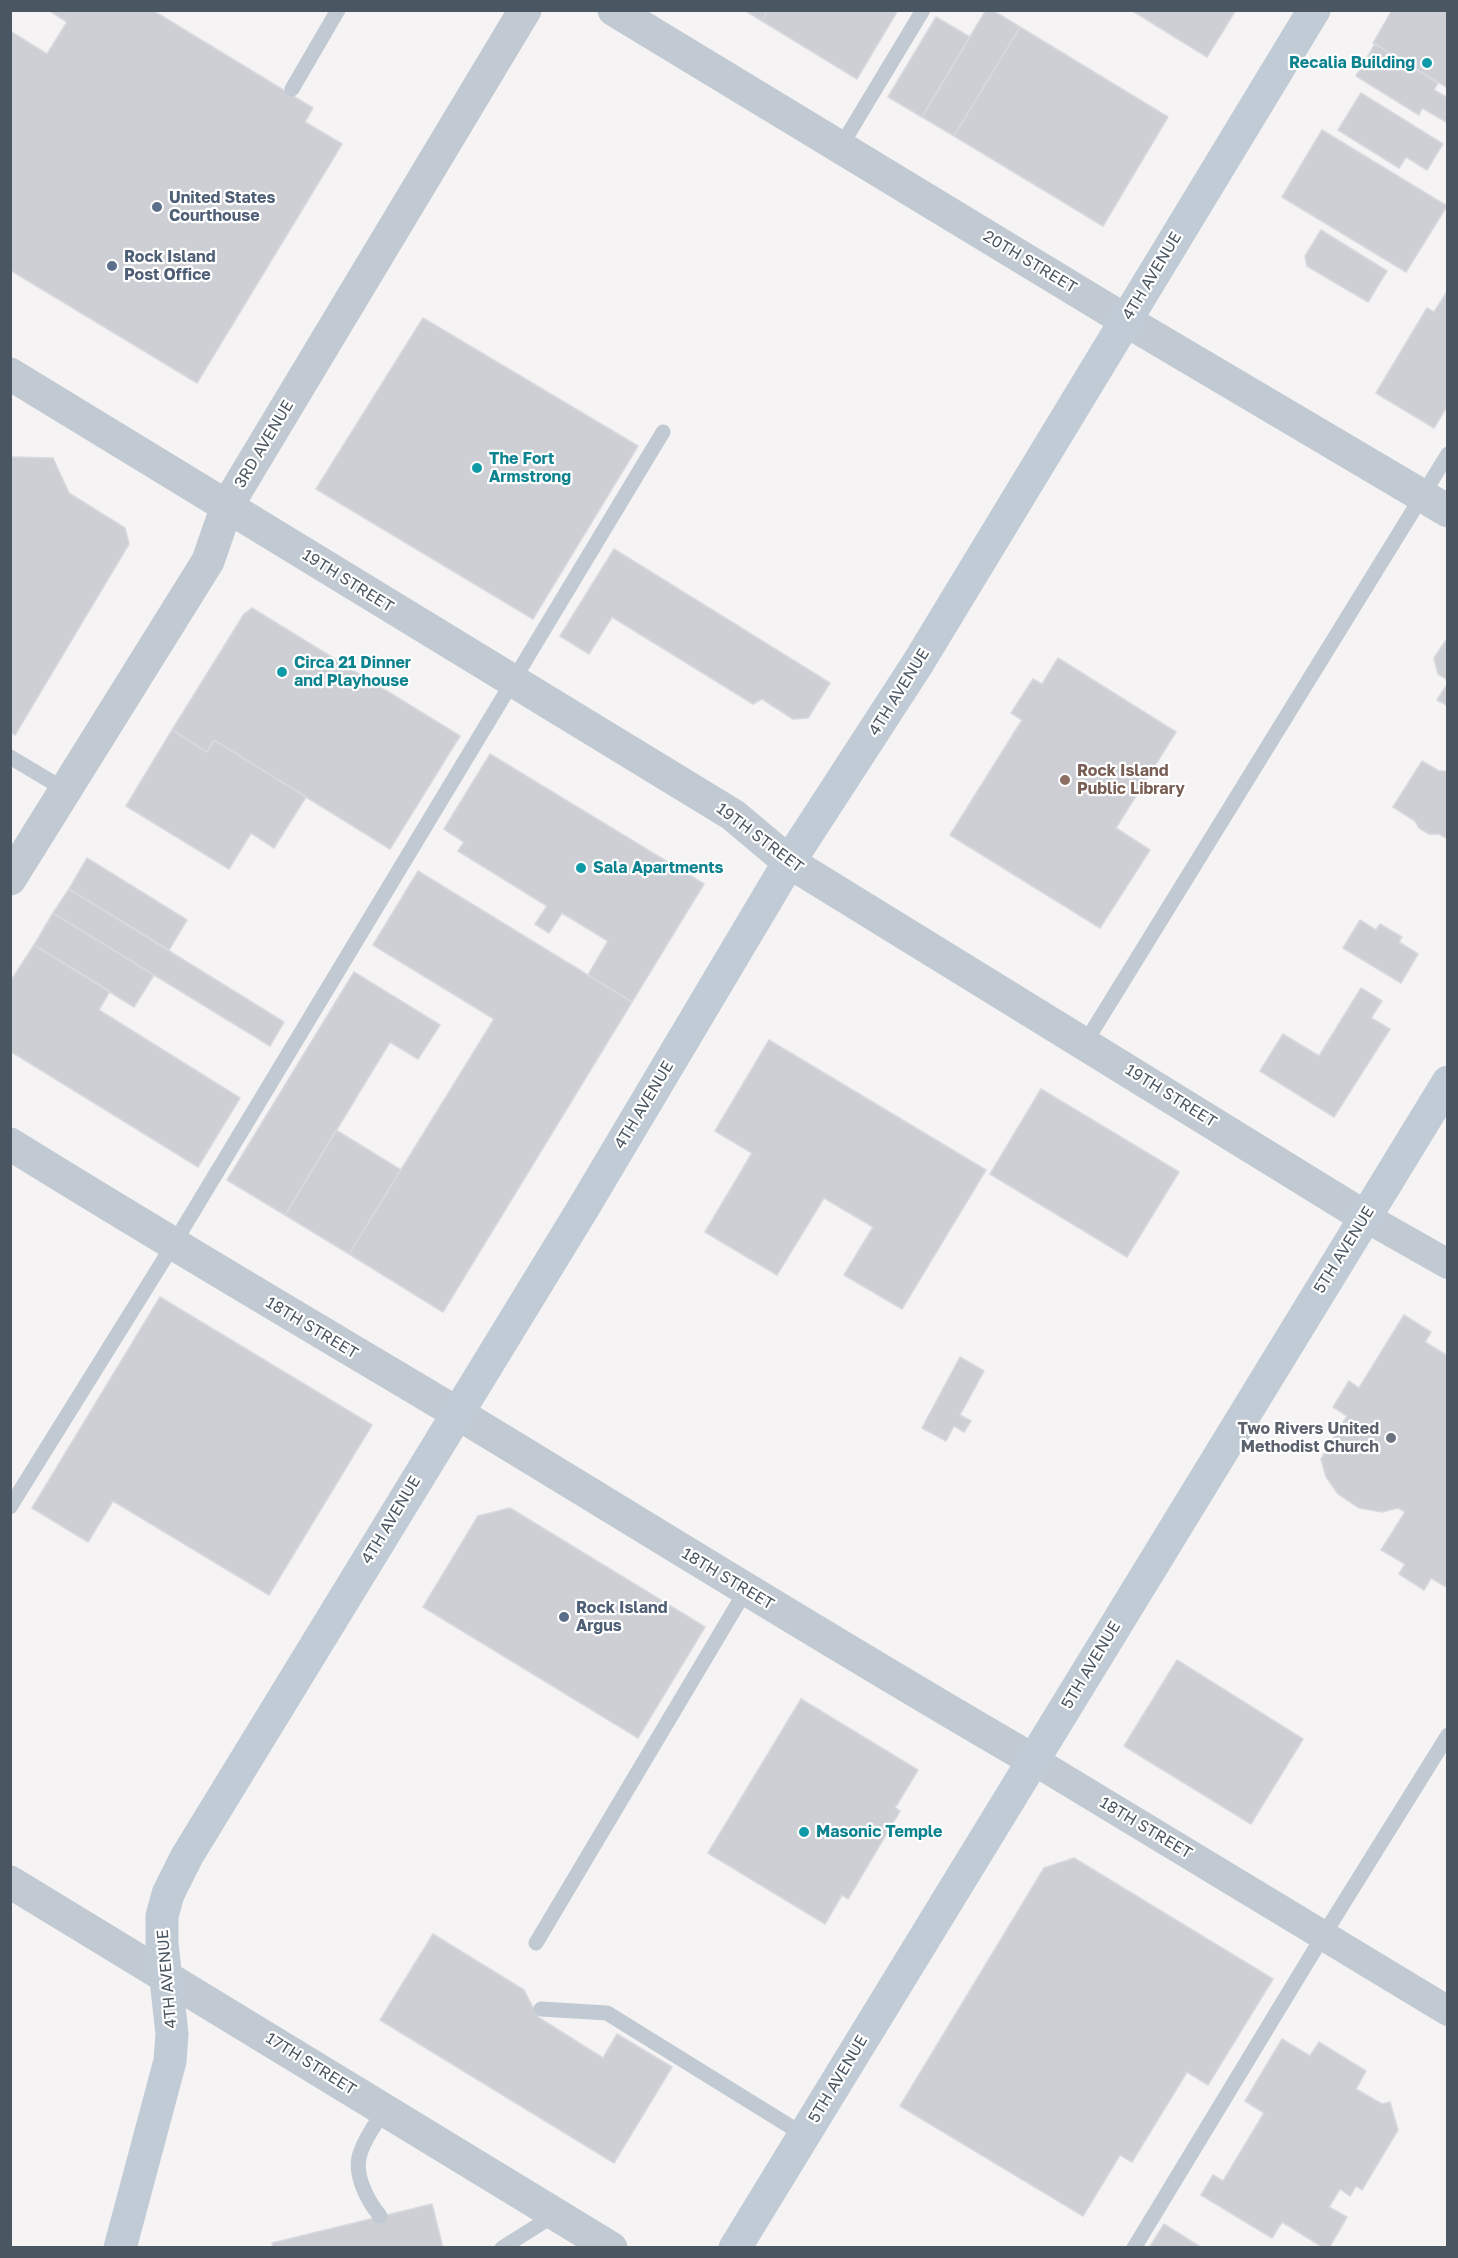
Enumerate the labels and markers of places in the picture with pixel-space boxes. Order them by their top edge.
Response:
place label: Recalia Building [1289,53,1415,73]
marker: Recalia Building [1420,56,1434,70]
place label: United States Courthouse [169,188,275,226]
marker: United States Courthouse [150,200,164,214]
place label: Rock Island Post Office [124,247,216,285]
marker: Rock Island Post Office [105,259,119,273]
place label: The Fort Armstrong [489,449,571,487]
marker: The Fort Armstrong [470,461,484,475]
place label: Circa 21 Dinner and Playhouse [294,653,411,691]
marker: Circa 21 Dinner and Playhouse [275,665,289,679]
place label: Rock Island Public Library [1077,761,1185,799]
marker: Rock Island Public Library [1058,773,1072,787]
place label: Sala Apartments [593,858,724,878]
marker: Sala Apartments [574,861,588,875]
place label: Two Rivers United Methodist Church [1237,1419,1379,1457]
marker: Two Rivers United Methodist Church [1384,1431,1398,1445]
place label: Rock Island Argus [576,1598,668,1636]
marker: Rock Island Argus [557,1610,571,1624]
place label: Masonic Temple [816,1822,942,1842]
marker: Masonic Temple [797,1825,811,1839]

